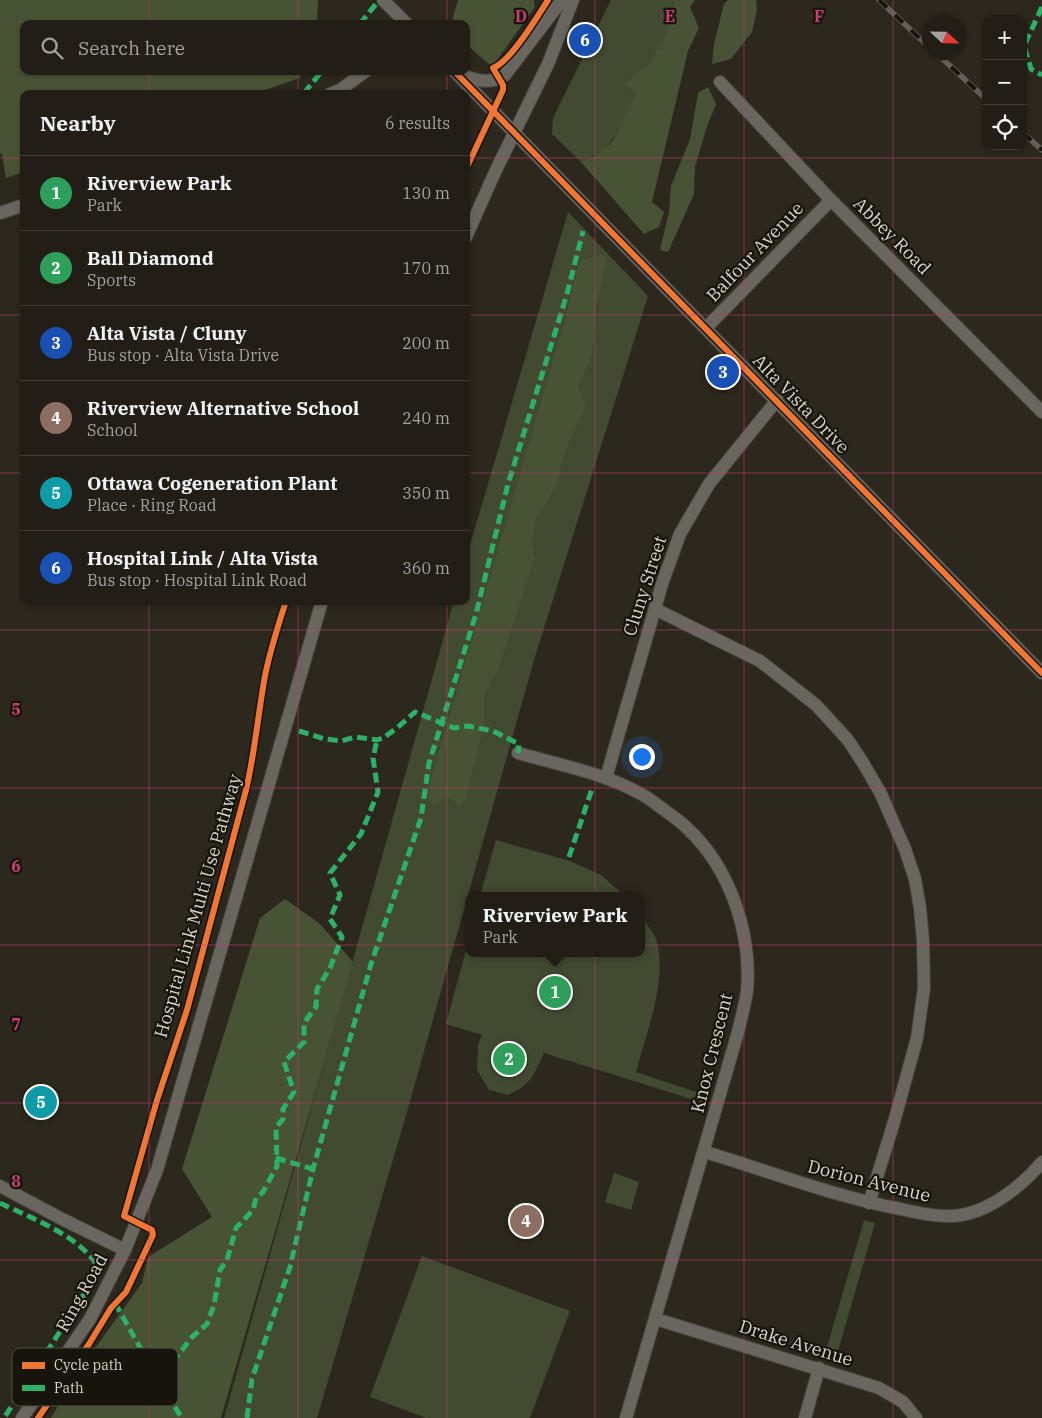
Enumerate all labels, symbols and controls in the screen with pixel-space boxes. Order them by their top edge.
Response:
text: D [515,6,527,26]
text: E [665,6,675,26]
text: F [814,6,824,26]
north arrow [922,15,967,60]
map controls [982,15,1027,150]
button: + [982,15,1027,60]
search box [20,20,470,75]
pin: 6 [569,21,601,59]
icon: search [38,34,66,62]
text: Search here [78,36,185,60]
button: − [982,60,1027,105]
button: locate [982,105,1027,150]
text: Nearby [40,109,116,137]
text: 6 results [385,113,450,133]
text: Riverview Park [87,171,232,195]
text: 1 [51,183,61,203]
text: 130 m [402,183,450,203]
street label: Abbey Road [849,192,936,279]
text: Park [87,195,122,215]
street label: Balfour Avenue [701,197,808,306]
text: Ball Diamond [87,246,214,270]
text: 2 [51,258,61,278]
text: 170 m [402,258,450,278]
text: Sports [87,270,136,290]
text: Alta Vista / Cluny [87,321,247,345]
text: 3 [51,333,61,353]
text: 200 m [402,333,450,353]
text: Bus stop · Alta Vista Drive [87,345,279,365]
street label: Alta Vista Drive [748,349,855,458]
pin: 3 [707,353,739,391]
text: Riverview Alternative School [87,396,359,420]
text: 4 [51,408,61,428]
text: 240 m [402,408,450,428]
text: School [87,420,138,440]
text: Ottawa Cogeneration Plant [87,471,337,495]
text: 5 [51,483,61,503]
text: 350 m [402,483,450,503]
text: Place · Ring Road [87,495,216,515]
street label: Cluny Street [618,533,672,639]
text: Hospital Link / Alta Vista [87,546,318,570]
text: 6 [51,558,61,578]
text: 360 m [402,558,450,578]
text: Bus stop · Hospital Link Road [87,570,307,590]
text: 5 [11,699,21,719]
your location [629,744,655,770]
street label: Hospital Link Multi Use Pathway [149,771,246,1040]
text: 6 [11,856,21,876]
popup [465,892,645,957]
text: Riverview Park [483,903,627,927]
text: Park [483,927,518,947]
pin: 1 [539,973,571,1011]
street label: Knox Crescent [686,991,738,1115]
text: 7 [11,1014,21,1034]
pin: 2 [493,1040,525,1078]
pin: 5 [25,1083,57,1121]
street label: Dorion Avenue [805,1154,933,1207]
text: 8 [11,1171,21,1191]
pin: 4 [510,1202,542,1240]
street label: Ring Road [51,1249,113,1336]
street label: Drake Avenue [736,1314,856,1371]
legend [12,1348,178,1406]
text: Cycle path [54,1356,123,1374]
text: Path [54,1379,84,1397]

